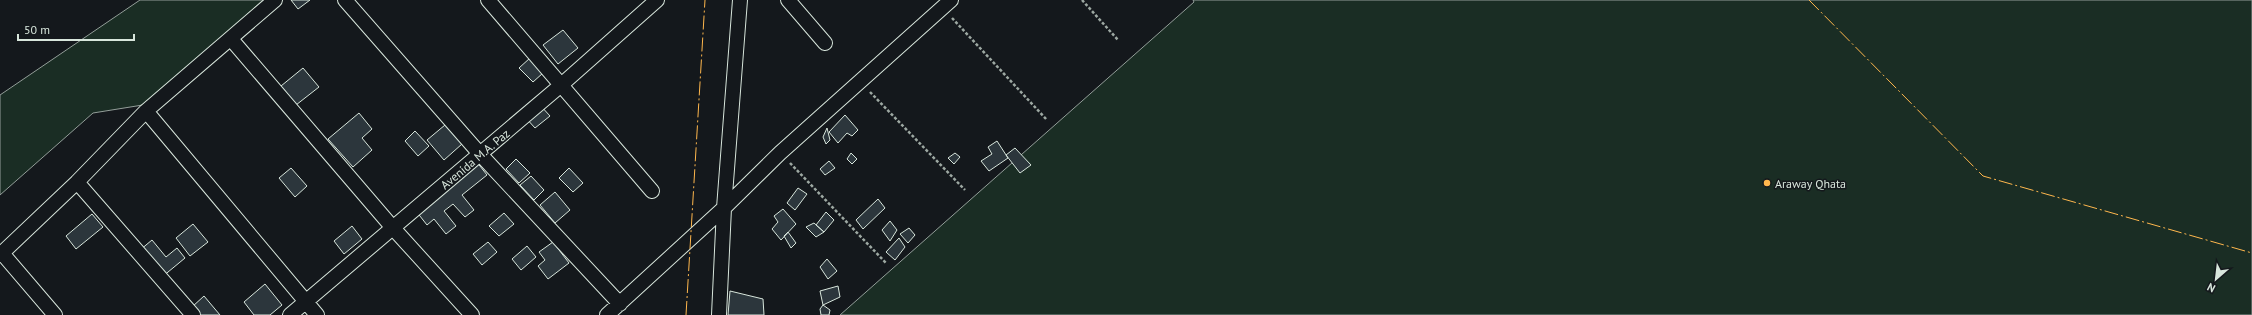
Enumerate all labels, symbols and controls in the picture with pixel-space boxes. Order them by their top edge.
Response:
scale bar [18,16,134,42]
text: 50 m [24,22,50,37]
street label: Avenida M.A. Paz [437,126,513,192]
place label: Araway Qhata [1775,176,1846,191]
marker: Araway Qhata [1762,178,1772,188]
north arrow [2196,259,2236,299]
text: N [2205,280,2218,296]

